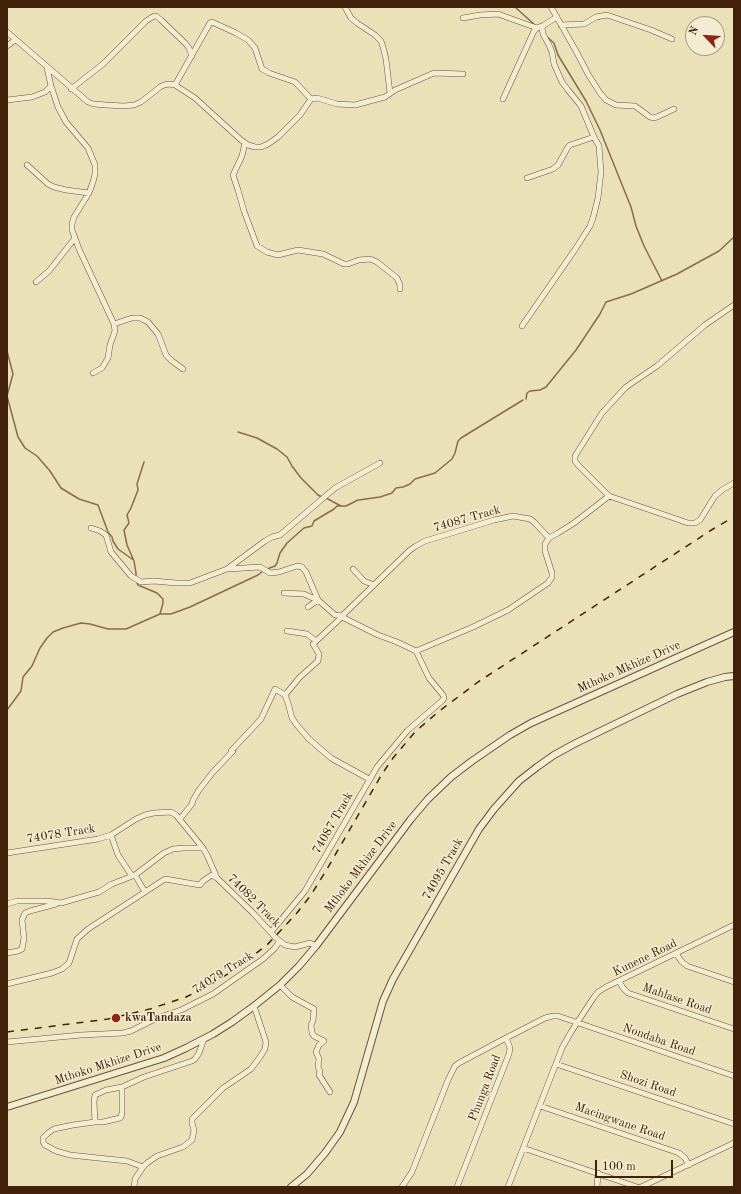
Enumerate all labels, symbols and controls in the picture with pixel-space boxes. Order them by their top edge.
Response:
north arrow [685,16,725,56]
text: N [688,25,701,37]
street label: 74087 Track [432,503,502,535]
street label: Mthoko Mkhize Drive [575,638,683,696]
street label: 74087 Track [310,790,356,856]
street label: Mthoko Mkhize Drive [322,818,400,916]
street label: 74078 Track [26,821,96,847]
street label: 74095 Track [420,836,466,902]
street label: 74082 Track [224,871,284,931]
street label: Kunene Road [611,936,679,980]
street label: 74079 Track [190,949,256,997]
street label: Mahlase Road [640,980,714,1018]
place label: kwaTandaza [125,1011,192,1025]
marker: kwaTandaza [110,1012,122,1024]
street label: Nondaba Road [621,1021,697,1059]
street label: Mthoko Mkhize Drive [53,1040,163,1088]
street label: Phunga Road [466,1053,504,1123]
street label: Shozi Road [618,1068,678,1100]
street label: Macingwane Road [573,1100,667,1144]
scale bar [597,1152,675,1178]
text: 100 m [602,1161,636,1173]

